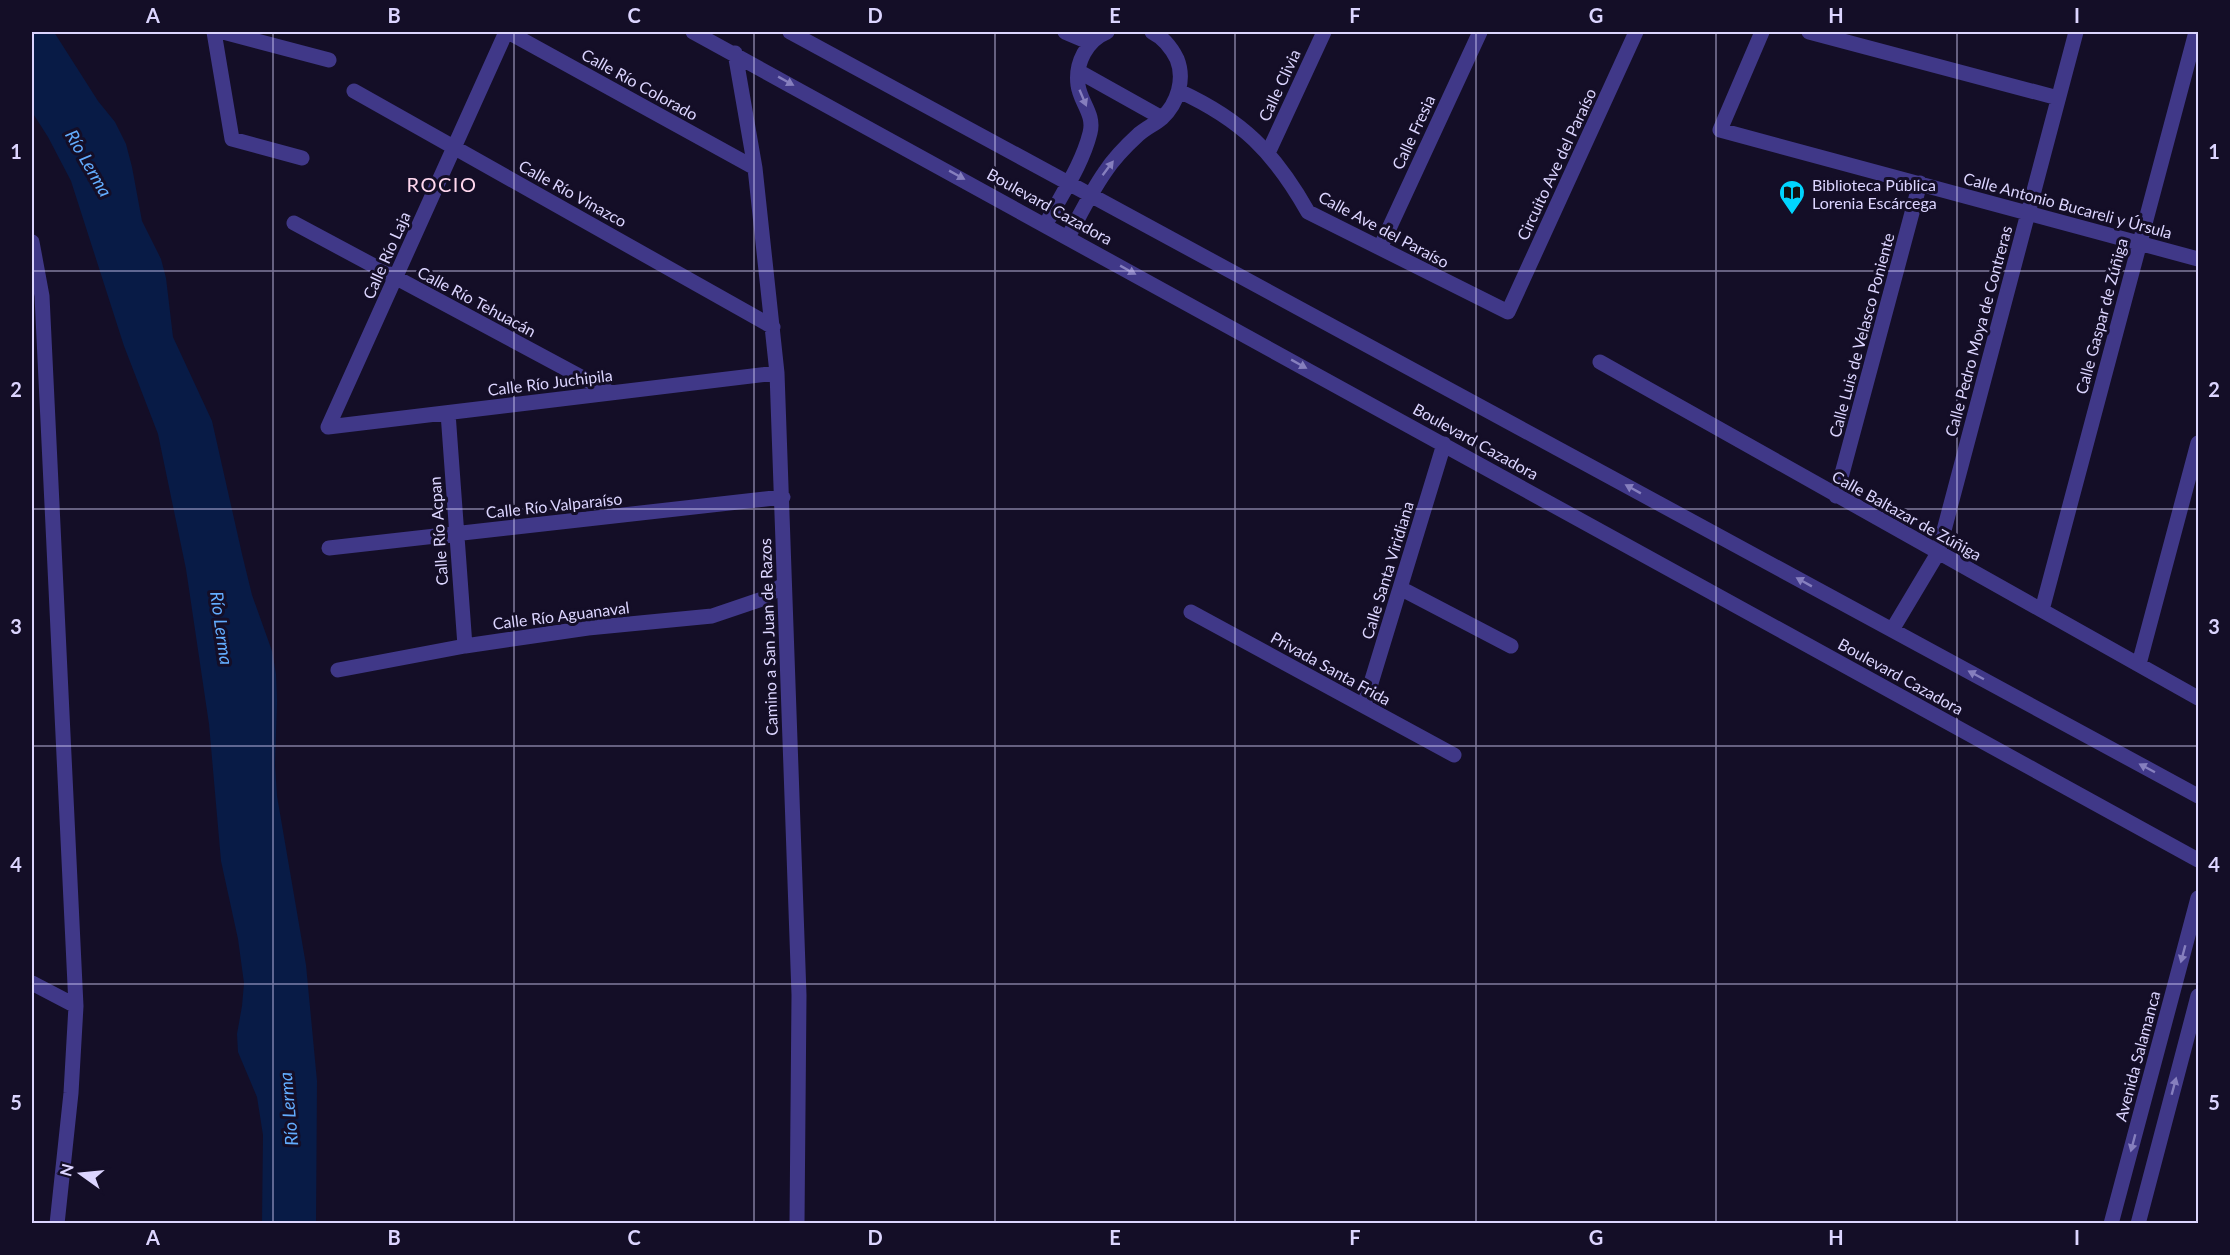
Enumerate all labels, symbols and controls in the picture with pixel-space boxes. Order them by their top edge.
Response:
text: A [145,3,160,27]
text: B [387,3,401,27]
text: C [627,3,641,27]
text: D [867,3,883,27]
text: E [1109,3,1121,27]
text: F [1349,3,1361,27]
text: G [1589,3,1603,27]
text: H [1828,3,1844,27]
text: I [2074,3,2080,27]
street label: Calle Río Colorado [579,44,701,124]
street label: Calle Clivia [1254,46,1304,124]
one-way arrow [778,76,795,86]
street label: Circuito Ave del Paraíso [1512,85,1600,243]
one-way arrow [1078,90,1088,108]
street label: Calle Fresia [1388,92,1438,172]
water label: Río Lerma [61,125,117,201]
text: 1 [10,139,22,163]
text: 1 [2208,139,2220,163]
street label: Calle Río Vinazco [516,156,630,230]
one-way arrow [1102,160,1115,176]
street label: Boulevard Cazadora [984,164,1116,248]
street label: Calle Antonio Bucareli y Úrsula [1962,168,2174,242]
one-way arrow [949,170,966,180]
district label: ROCIO [407,172,477,196]
place label: Biblioteca Pública Lorenia Escárcega [1812,175,1937,212]
library icon: Biblioteca Pública Lorenia Escárcega [1777,178,1807,216]
street label: Calle Ave del Paraíso [1316,187,1452,271]
street label: Calle Río Laja [358,208,414,302]
street label: Calle Pedro Moya de Contreras [1941,223,2015,439]
street label: Calle Luis de Velasco Poniente [1825,231,1897,439]
street label: Calle Gaspar de Zúñiga [2071,236,2131,396]
street label: Calle Río Tehuacán [415,262,539,340]
one-way arrow [1120,264,1136,275]
one-way arrow [1291,359,1308,369]
street label: Calle Río Juchipila [487,365,613,399]
text: 2 [10,377,22,401]
text: 2 [2208,377,2220,401]
street label: Boulevard Cazadora [1410,399,1542,483]
street label: Calle Baltazar de Zúñiga [1829,466,1985,564]
street label: Calle Río Acpan [425,476,451,586]
one-way arrow [1624,484,1641,494]
street label: Calle Río Valparaíso [485,488,623,522]
street label: Calle Santa Viridiana [1357,499,1417,641]
street label: Camino a San Juan de Razos [755,538,781,736]
one-way arrow [1796,577,1813,587]
water label: Río Lerma [206,590,238,666]
street label: Calle Río Aguanaval [492,597,630,633]
text: 3 [10,614,22,638]
text: 3 [2208,614,2220,638]
street label: Privada Santa Frida [1268,627,1394,709]
street label: Boulevard Cazadora [1835,634,1967,718]
one-way arrow [1967,670,1984,680]
one-way arrow [2138,763,2155,773]
text: 4 [10,852,22,876]
text: 4 [2208,852,2220,876]
one-way arrow [2178,945,2188,963]
street label: Avenida Salamanca [2110,989,2164,1123]
water label: Río Lerma [274,1071,302,1147]
one-way arrow [2170,1077,2180,1095]
text: 5 [10,1090,22,1114]
text: 5 [2208,1090,2220,1114]
one-way arrow [2127,1133,2137,1152]
north arrow [51,1144,111,1204]
text: N [55,1162,77,1178]
text: A [145,1225,160,1249]
text: B [387,1225,401,1249]
text: C [627,1225,641,1249]
text: D [867,1225,883,1249]
text: E [1109,1225,1121,1249]
text: F [1349,1225,1361,1249]
text: G [1589,1225,1603,1249]
text: H [1828,1225,1844,1249]
text: I [2074,1225,2080,1249]

